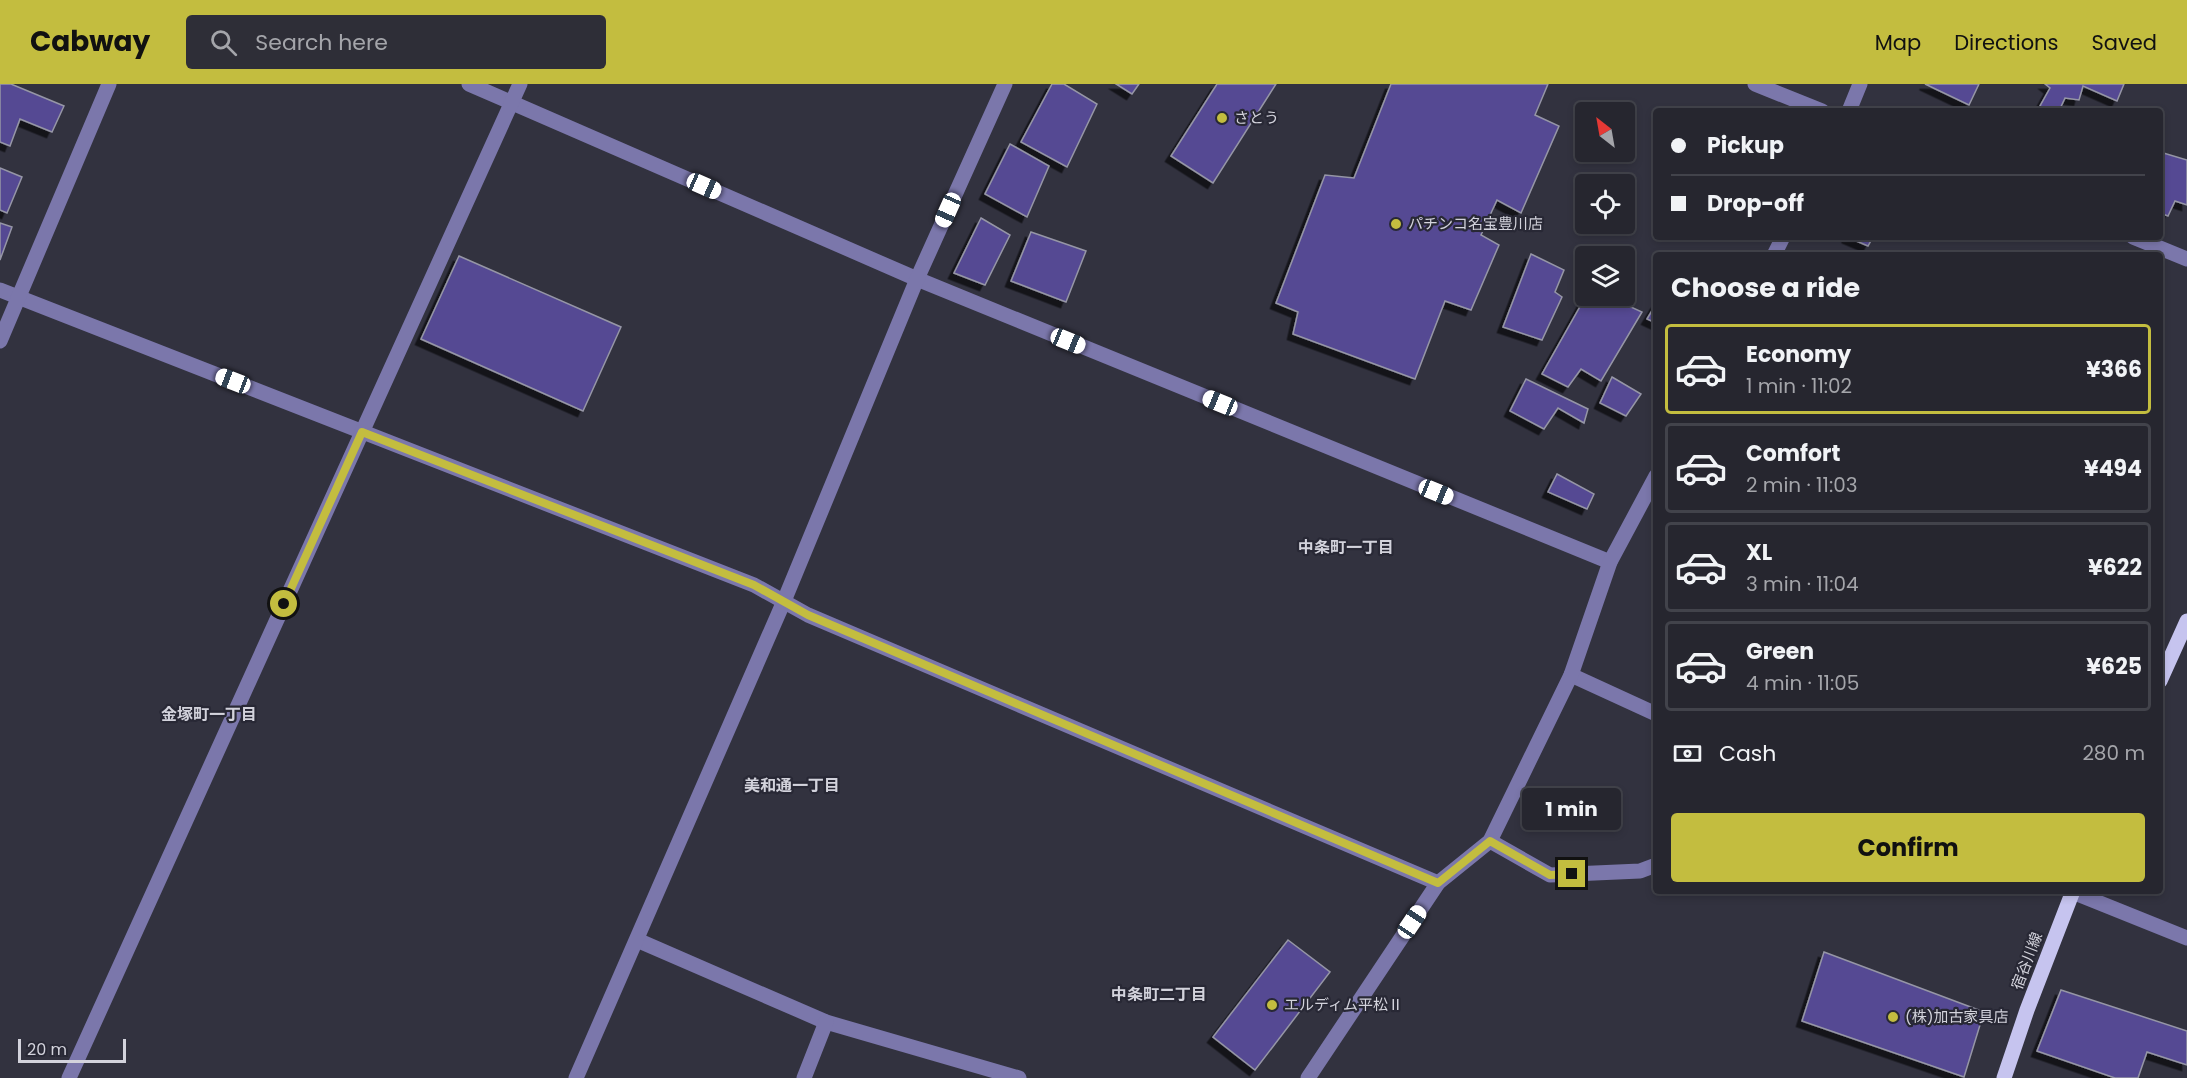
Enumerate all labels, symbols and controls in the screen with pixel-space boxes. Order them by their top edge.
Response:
search box [186,15,606,69]
text: Cabway [30,22,150,61]
icon: search [207,26,240,59]
text: Search here [255,27,388,58]
text: Map [1875,28,1921,57]
text: Directions [1954,28,2058,57]
text: Saved [2091,28,2157,57]
north arrow [1575,102,1635,162]
map controls [1575,102,1635,306]
place label: さとう [1234,107,1279,128]
marker: さとう [1215,111,1229,125]
text: Pickup [1707,130,1784,161]
car [684,170,724,202]
button: locate [1575,174,1635,234]
text: Drop-off [1707,188,1804,219]
car [932,190,964,230]
place label: パチンコ名宝豊川店 [1408,213,1543,234]
marker: パチンコ名宝豊川店 [1389,217,1403,231]
button: layers [1575,246,1635,306]
text: Choose a ride [1671,269,1860,306]
car [1048,326,1088,356]
text: Economy [1746,339,1851,370]
icon: car [1674,342,1728,396]
text: ¥366 [2086,354,2142,385]
car [213,366,253,396]
text: 1 min · 11:02 [1746,372,1852,400]
car [1200,388,1240,418]
text: Comfort [1746,438,1840,469]
icon: car [1674,441,1728,495]
text: ¥494 [2084,453,2142,484]
text: 2 min · 11:03 [1746,471,1857,499]
car [1416,477,1456,507]
district label: 中条町一丁目 [1298,536,1394,559]
text: XL [1746,537,1772,568]
icon: car [1674,540,1728,594]
text: ¥622 [2088,552,2142,583]
text: 3 min · 11:04 [1746,570,1859,598]
route start [270,590,297,617]
text: Green [1746,636,1814,667]
icon: car [1674,639,1728,693]
text: ¥625 [2086,651,2142,682]
text: 4 min · 11:05 [1746,669,1859,697]
district label: 金塚町一丁目 [161,703,257,726]
icon: cash [1671,737,1704,770]
text: Cash [1719,738,1776,769]
text: 280 m [2082,739,2145,767]
district label: 美和通一丁目 [744,774,840,797]
callout: 1 min [1522,787,1622,829]
text: 1 min [1545,795,1598,823]
button: Confirm [1671,813,2145,882]
route end [1558,860,1585,887]
car [1394,902,1430,942]
street label: 宿谷川線 [2006,929,2047,993]
district label: 中条町二丁目 [1111,983,1207,1006]
place label: エルディム平松Ⅱ [1284,994,1403,1015]
marker: エルディム平松Ⅱ [1265,998,1279,1012]
place label: (株)加古家具店 [1905,1006,2009,1027]
marker: (株)加古家具店 [1886,1010,1900,1024]
scale bar [18,1036,126,1064]
text: 20 m [27,1038,67,1061]

